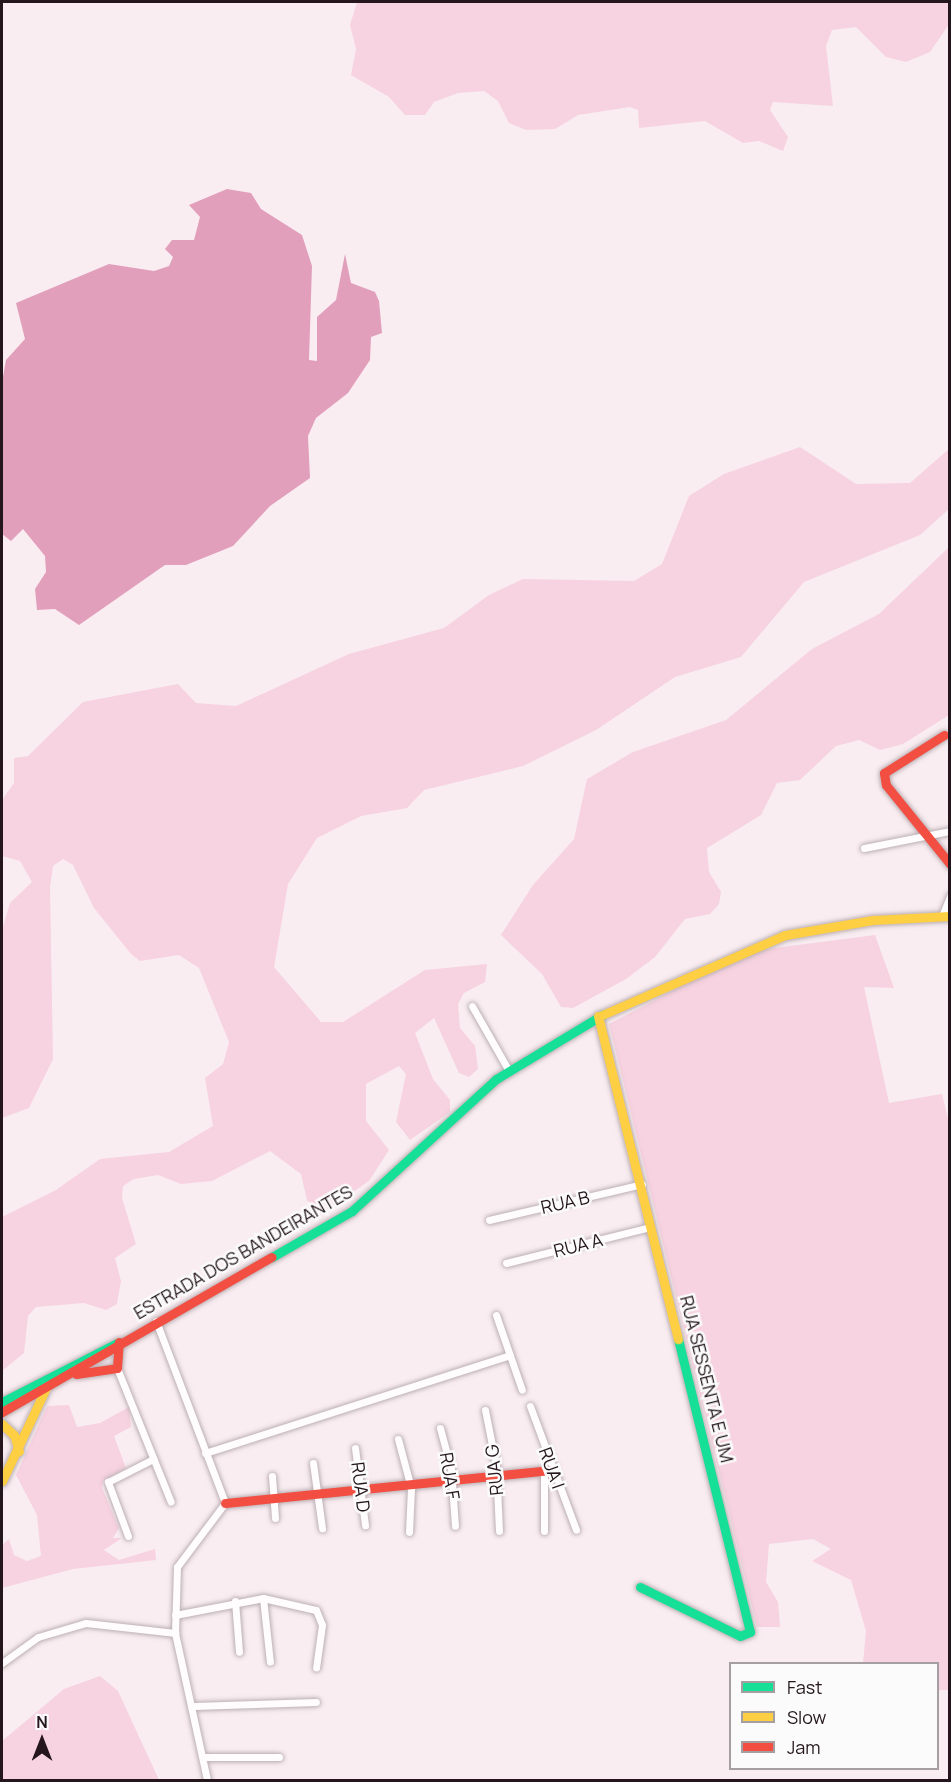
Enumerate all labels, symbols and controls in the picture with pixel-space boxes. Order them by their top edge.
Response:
street label: ESTRADA DOS BANDEIRANTES [130,1180,356,1324]
street label: RUA B [538,1186,592,1218]
street label: RUA A [551,1228,605,1262]
street label: RUA SESSENTA E UM [676,1293,738,1465]
street label: RUA G [481,1443,507,1497]
street label: RUA I [535,1444,569,1492]
street label: RUA F [436,1451,464,1501]
street label: RUA D [347,1461,375,1513]
legend [729,1662,939,1770]
text: Fast [787,1675,822,1699]
text: Slow [787,1705,826,1729]
north arrow [12,1710,72,1770]
text: N [36,1711,48,1733]
text: Jam [787,1735,821,1759]

